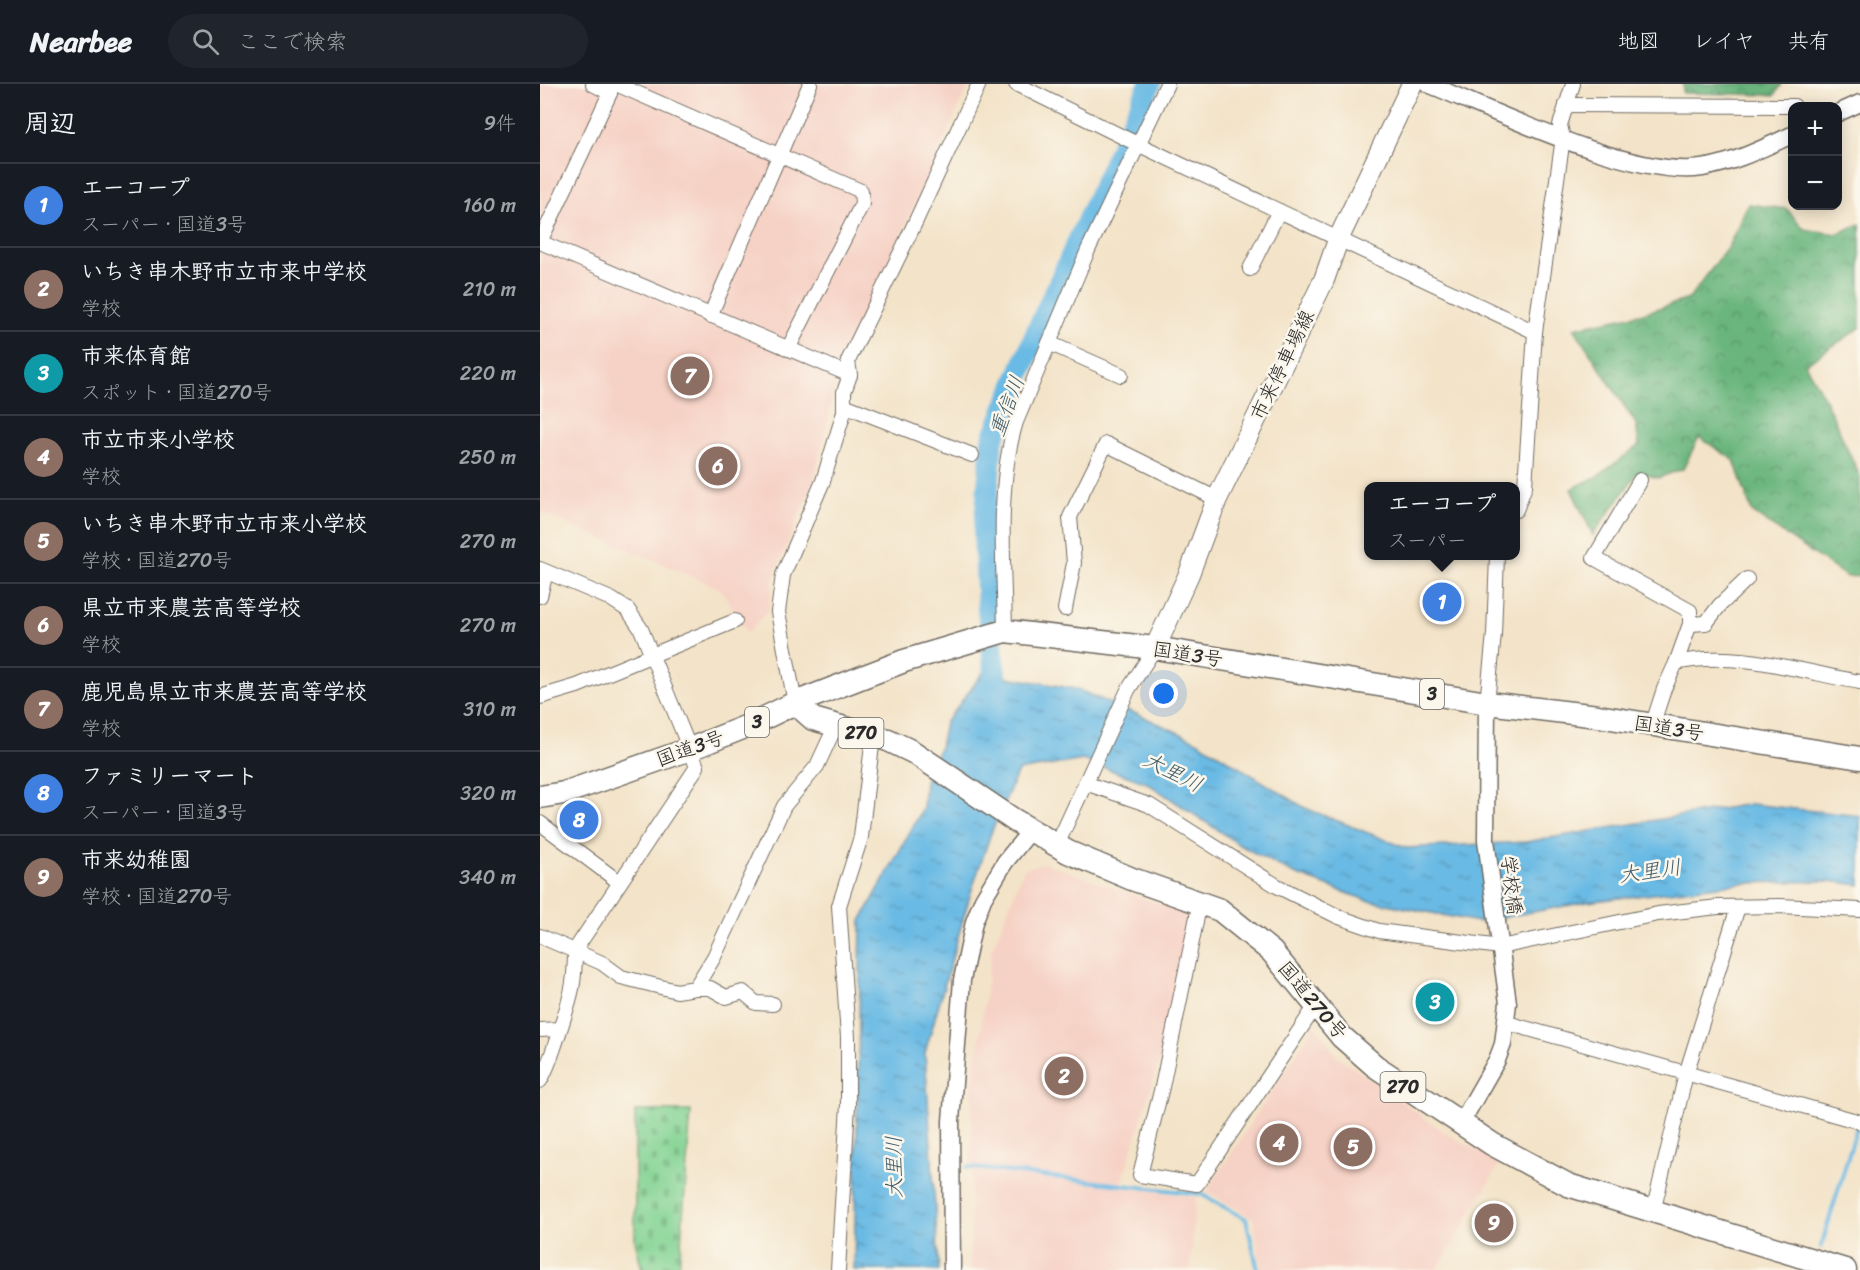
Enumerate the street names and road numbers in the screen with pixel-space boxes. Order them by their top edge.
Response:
street label: 市来停車場線 [1240,304,1324,427]
street label: 国道3号 [1150,632,1226,677]
road number: 3 [1420,679,1444,709]
street label: 国道3号 [1631,706,1707,751]
road number: 3 [745,707,769,737]
road number: 270 [838,718,884,748]
street label: 国道3号 [651,720,730,777]
street label: 学校橋 [1490,853,1533,917]
street label: 国道270号 [1268,952,1357,1048]
road number: 270 [1380,1072,1426,1102]

